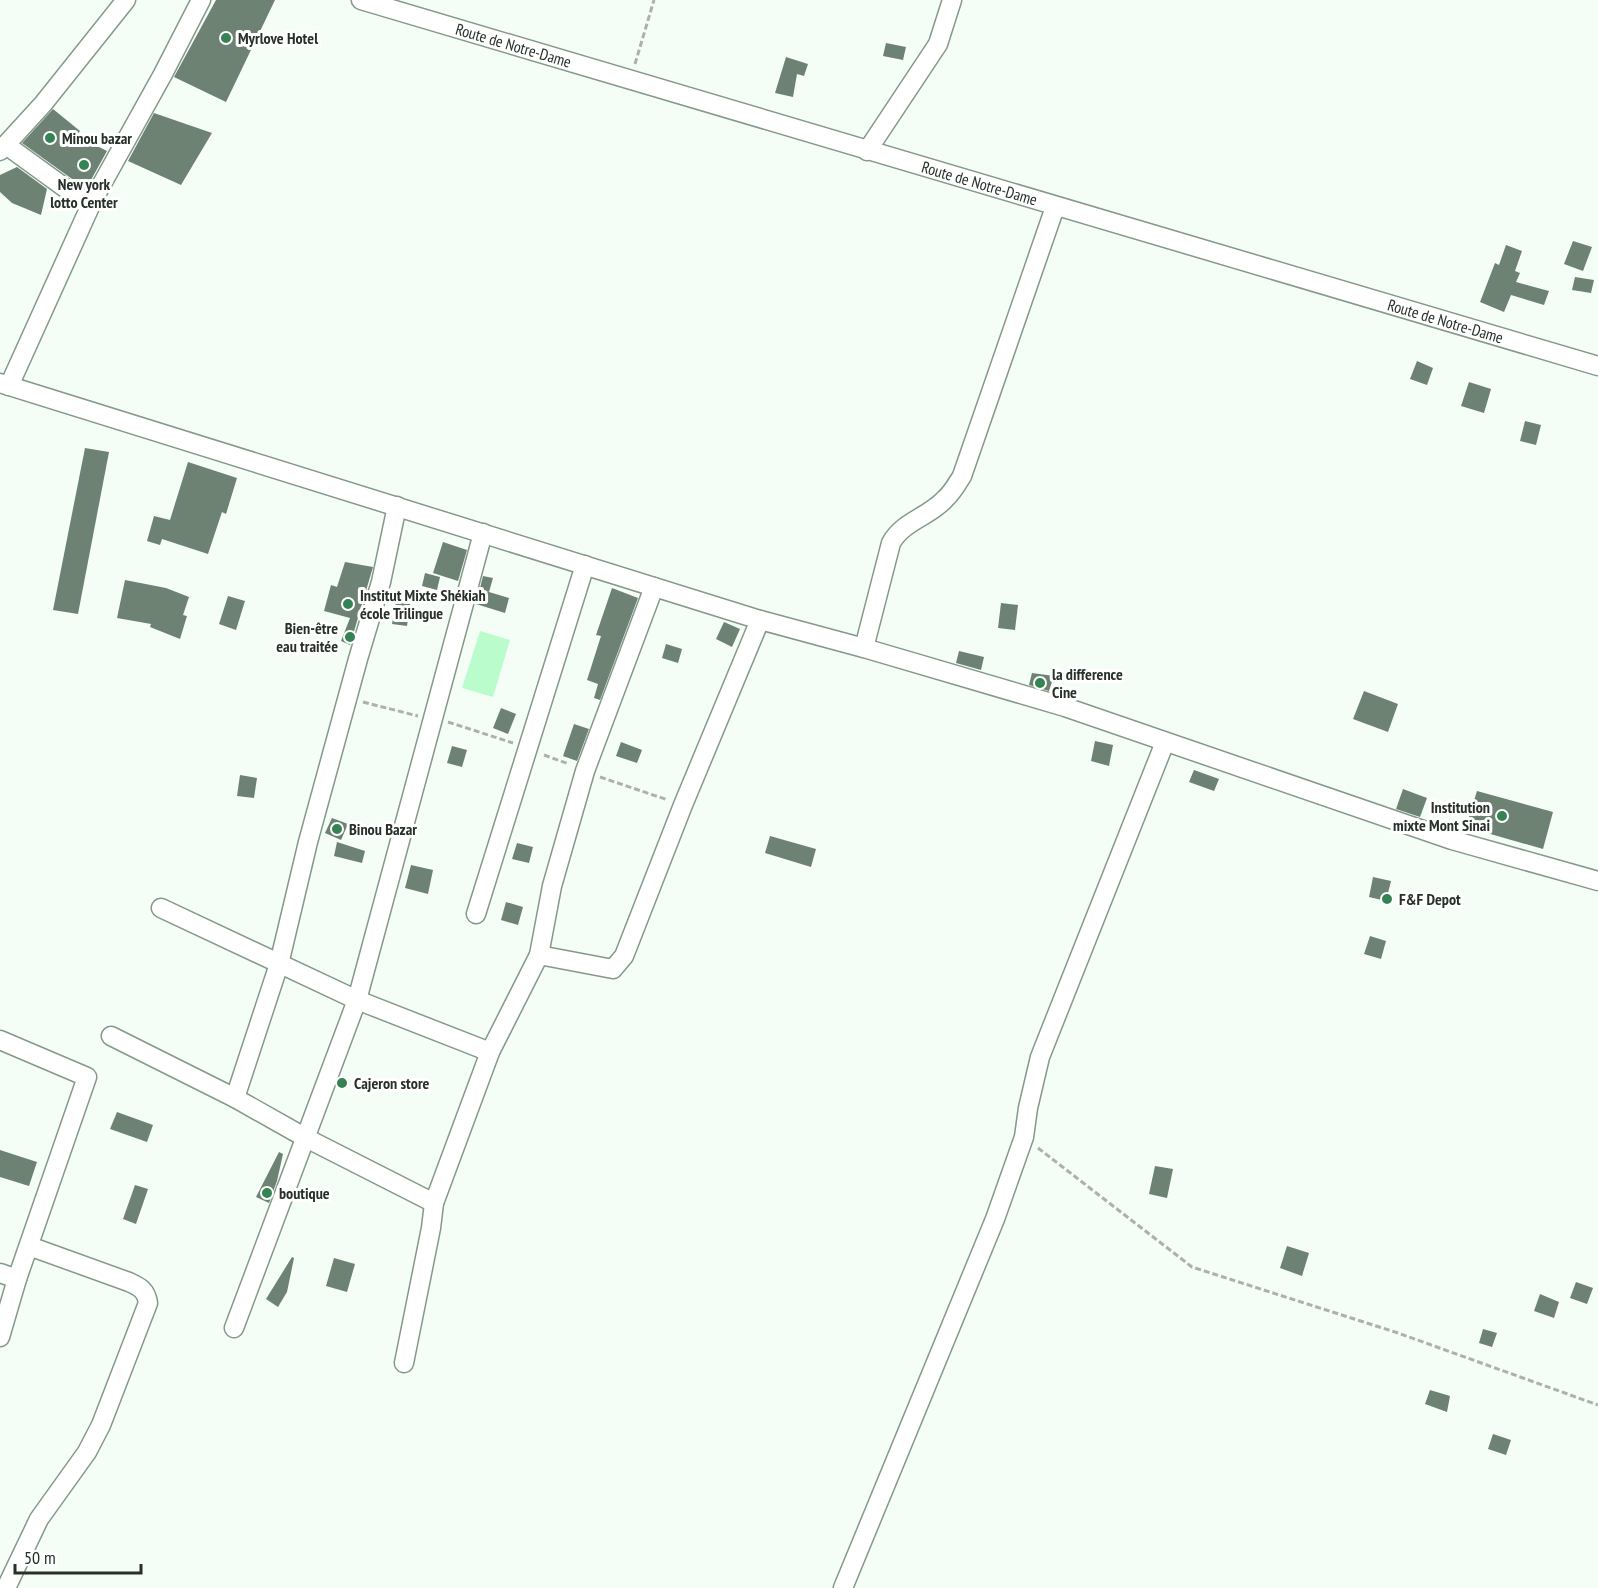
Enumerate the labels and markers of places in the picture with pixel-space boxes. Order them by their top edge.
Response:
place label: Myrlove Hotel [238,28,318,48]
marker: Myrlove Hotel [219,31,233,45]
place label: Minou bazar [62,128,132,148]
marker: Minou bazar [43,131,57,145]
marker: New york lotto Center [77,158,91,172]
place label: New york lotto Center [50,174,118,212]
place label: Institut Mixte Shékiah école Trilingue [360,585,486,623]
marker: Institut Mixte Shékiah école Trilingue [341,597,355,611]
place label: Bien-être eau traitée [276,618,338,656]
marker: Bien-être eau traitée [343,630,357,644]
place label: la difference Cine [1052,664,1123,702]
marker: la difference Cine [1033,676,1047,690]
place label: Institution mixte Mont Sinai [1393,797,1490,835]
marker: Institution mixte Mont Sinai [1495,809,1509,823]
place label: Binou Bazar [349,819,417,839]
marker: Binou Bazar [330,822,344,836]
place label: F&F Depot [1399,889,1461,909]
marker: F&F Depot [1380,892,1394,906]
place label: Cajeron store [354,1073,430,1093]
marker: Cajeron store [335,1076,349,1090]
place label: boutique [279,1183,330,1203]
marker: boutique [260,1186,274,1200]

